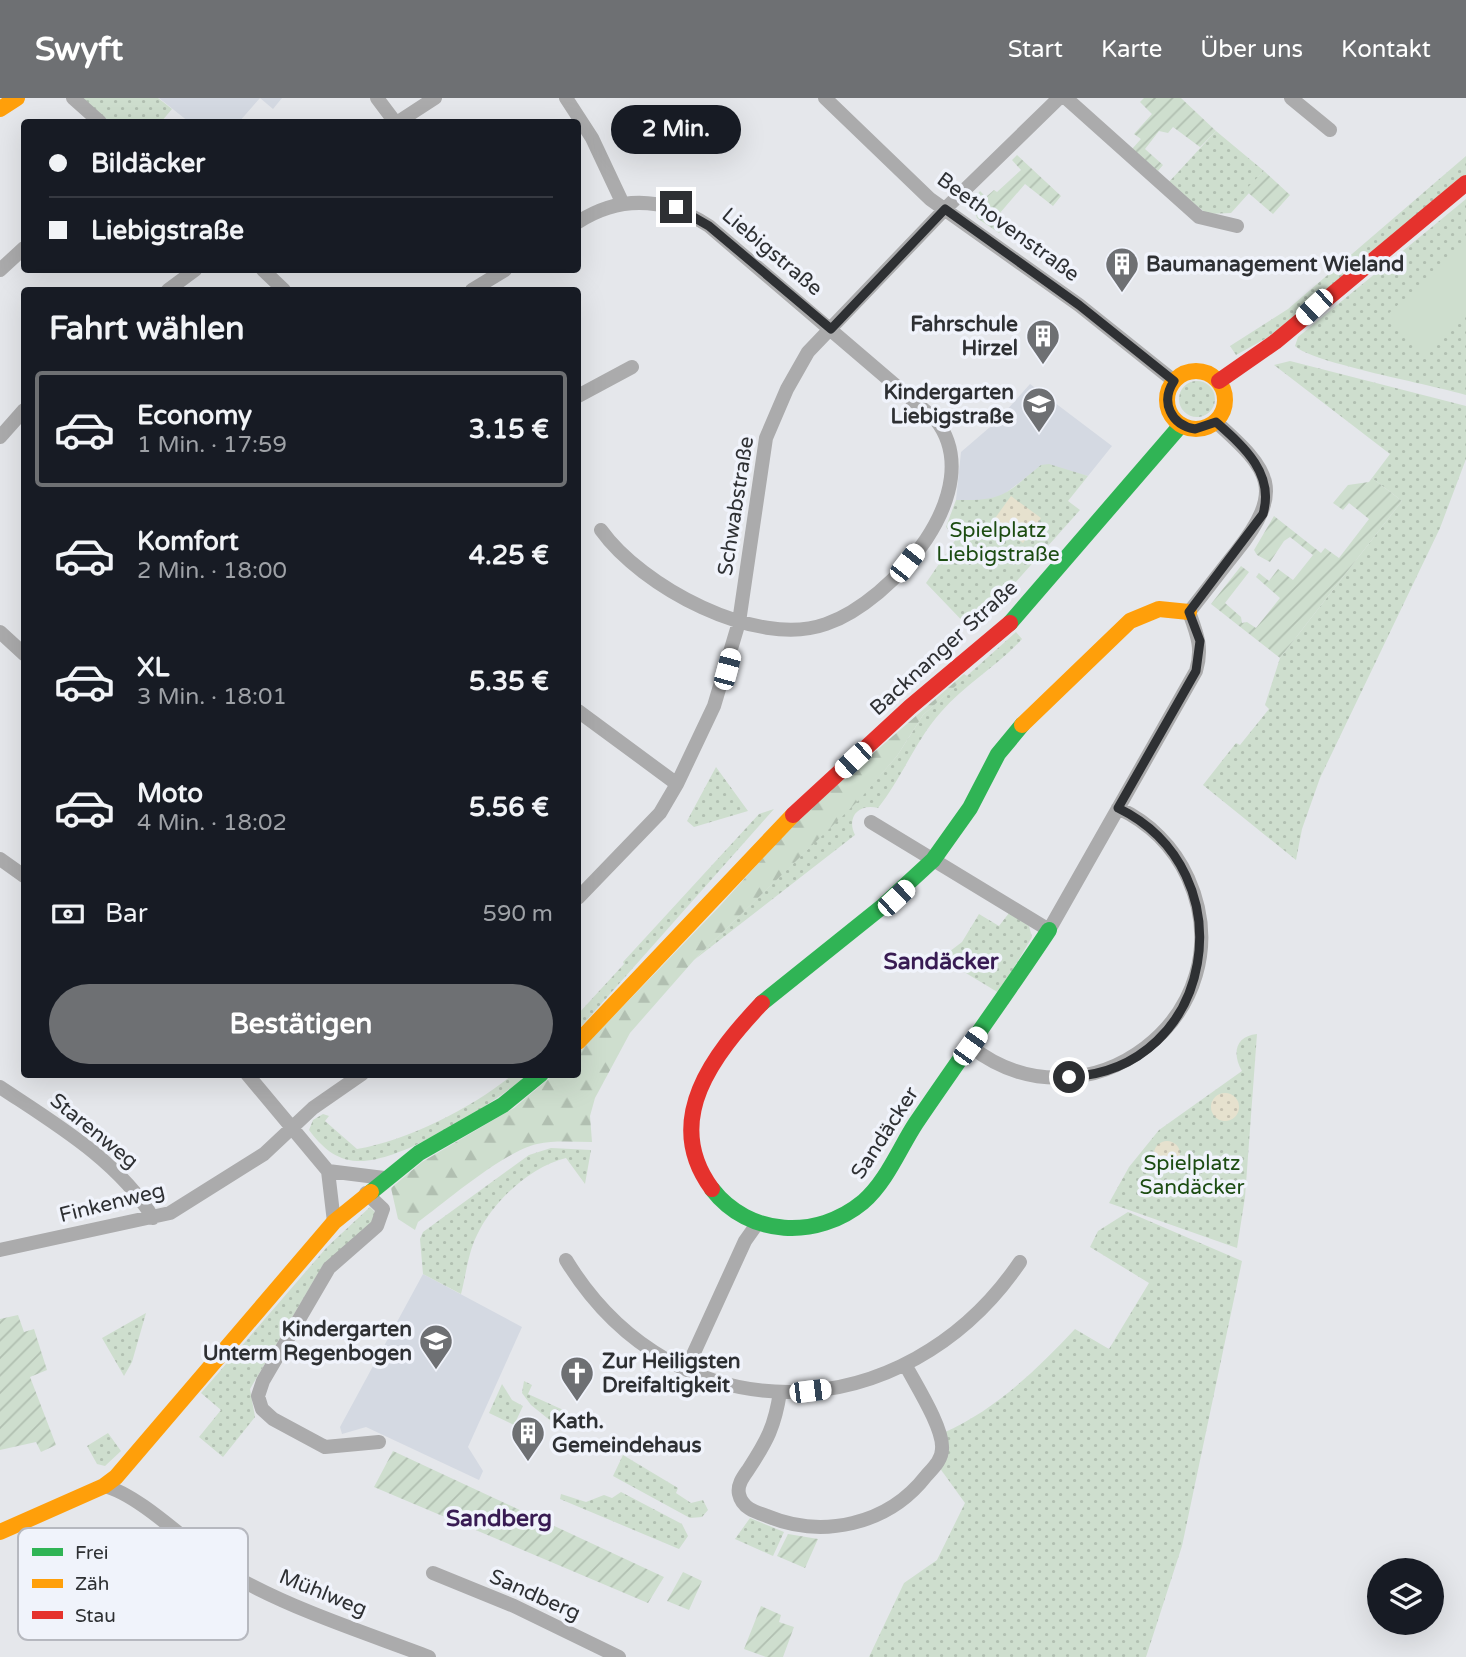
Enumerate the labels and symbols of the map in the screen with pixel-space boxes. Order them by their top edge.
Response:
callout: 2 Min. [611,105,741,154]
street label: Beethovenstraße [932,167,1084,287]
route end [660,191,692,223]
street label: Liebigstraße [717,203,827,301]
building icon: Baumanagement Wieland [1103,245,1141,294]
place label: Baumanagement Wieland [1146,252,1404,277]
car [1292,285,1337,329]
place label: Fahrschule Hirzel [910,312,1018,361]
building icon: Fahrschule Hirzel [1024,317,1062,366]
place label: Kindergarten Liebigstraße [883,380,1014,429]
school or university icon: Kindergarten Liebigstraße [1020,385,1058,434]
street label: Schwabstraße [713,434,759,577]
park label: Spielplatz Liebigstraße [936,518,1060,567]
car [886,540,929,586]
street label: Backnanger Straße [865,575,1023,721]
car [712,646,743,692]
car [831,738,876,782]
car [874,876,919,920]
district label: Sandäcker [884,948,1000,976]
car [950,1023,991,1069]
route start [1053,1061,1085,1093]
street label: Sandäcker [846,1082,924,1184]
street label: Starenweg [45,1088,143,1174]
park label: Spielplatz Sandäcker [1140,1151,1244,1200]
street label: Finkenweg [57,1178,167,1228]
place label: Kindergarten Unterm Regenbogen [203,1317,412,1366]
school or university icon: Kindergarten Unterm Regenbogen [417,1322,455,1371]
place label: Zur Heiligsten Dreifaltigkeit [602,1349,741,1398]
church icon: Zur Heiligsten Dreifaltigkeit [558,1354,596,1403]
car [788,1378,833,1404]
place label: Kath. Gemeindehaus [552,1409,701,1458]
building icon: Kath. Gemeindehaus [509,1414,547,1463]
district label: Sandberg [446,1505,552,1533]
legend [18,1528,248,1640]
text: Frei [75,1542,109,1564]
street label: Mühlweg [275,1564,371,1622]
street label: Sandberg [486,1564,584,1626]
text: Zäh [75,1573,109,1595]
text: Stau [75,1605,116,1627]

